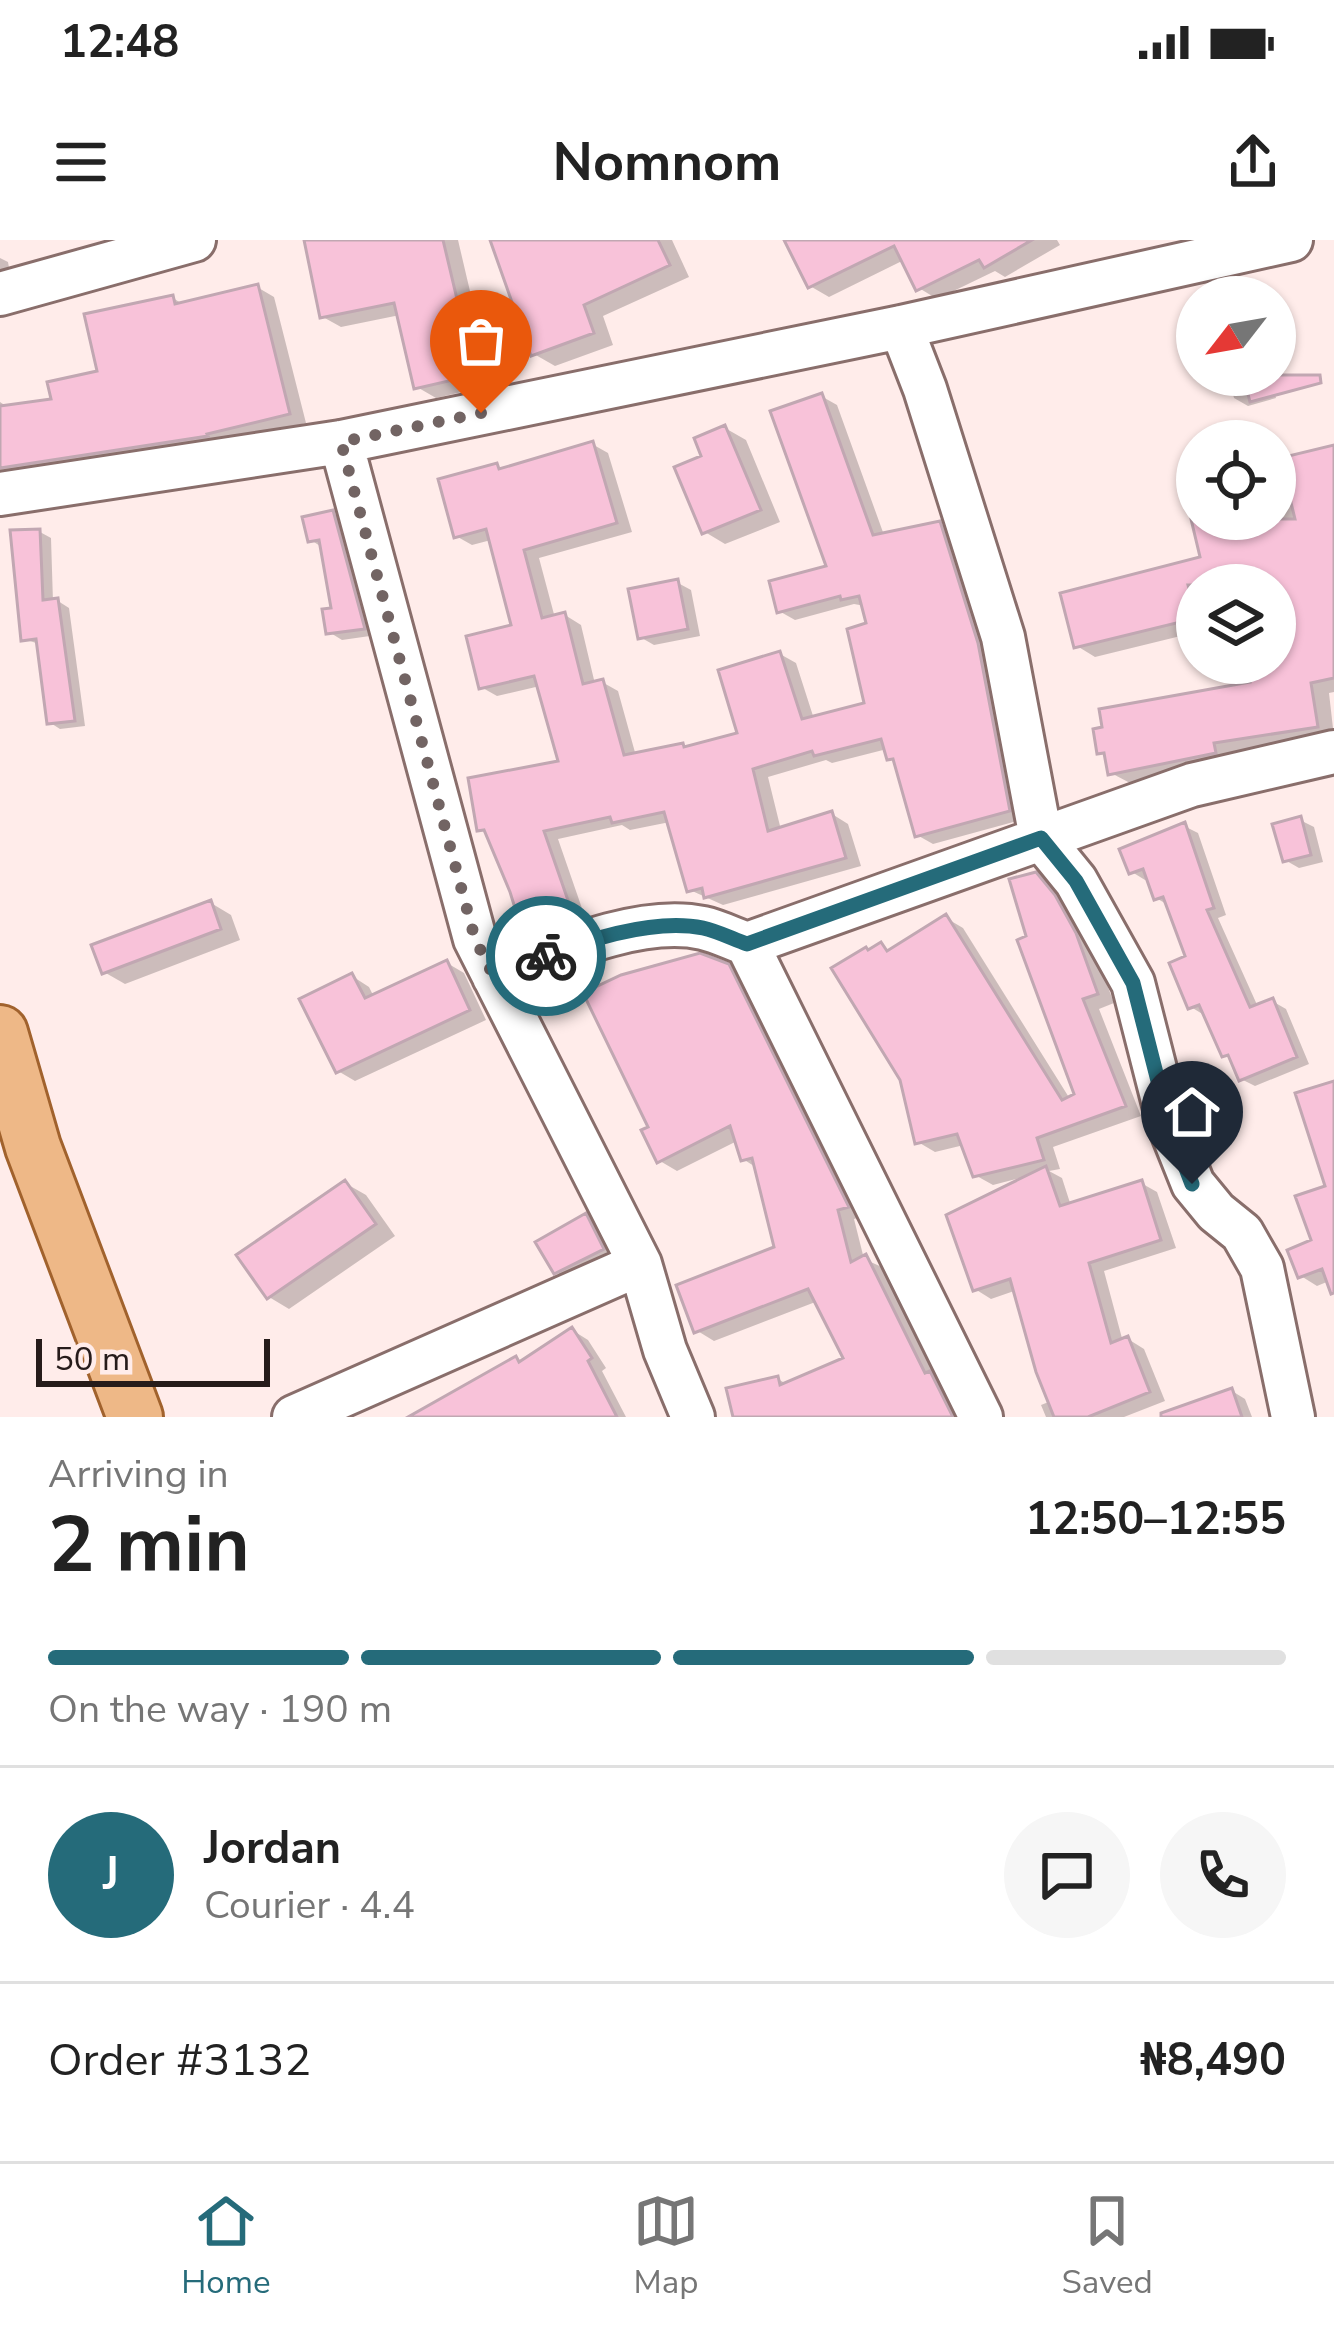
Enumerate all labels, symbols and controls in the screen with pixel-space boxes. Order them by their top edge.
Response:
text: 12:48 [60,12,179,73]
text: Nomnom [553,125,781,199]
icon: menu [48,129,114,195]
icon: share [1220,129,1286,195]
north arrow [1176,276,1296,396]
map controls [1176,276,1296,684]
pin [430,290,532,413]
icon: bag [448,308,514,374]
button: locate [1176,420,1296,540]
button: layers [1176,564,1296,684]
courier [486,896,606,1016]
icon: bike [513,923,579,989]
pin [1141,1061,1243,1184]
icon: home [1159,1079,1225,1145]
scale bar [36,1333,270,1386]
text: 50 m [54,1337,130,1382]
text: Arriving in [48,1448,229,1501]
text: 12:50–12:55 [1025,1489,1286,1550]
text: 2 min [48,1492,250,1599]
text: On the way · 190 m [48,1683,392,1736]
button: chat [1004,1812,1130,1938]
button: phone [1160,1812,1286,1938]
text: Jordan [204,1818,341,1879]
text: J [103,1844,119,1905]
text: Courier · 4.4 [204,1879,415,1932]
text: Order #3132 [48,2030,311,2091]
text: ₦8,490 [1140,2030,1286,2091]
tab: Home [181,2188,271,2305]
tab: Map [633,2188,699,2305]
tab: Saved [1062,2188,1153,2305]

